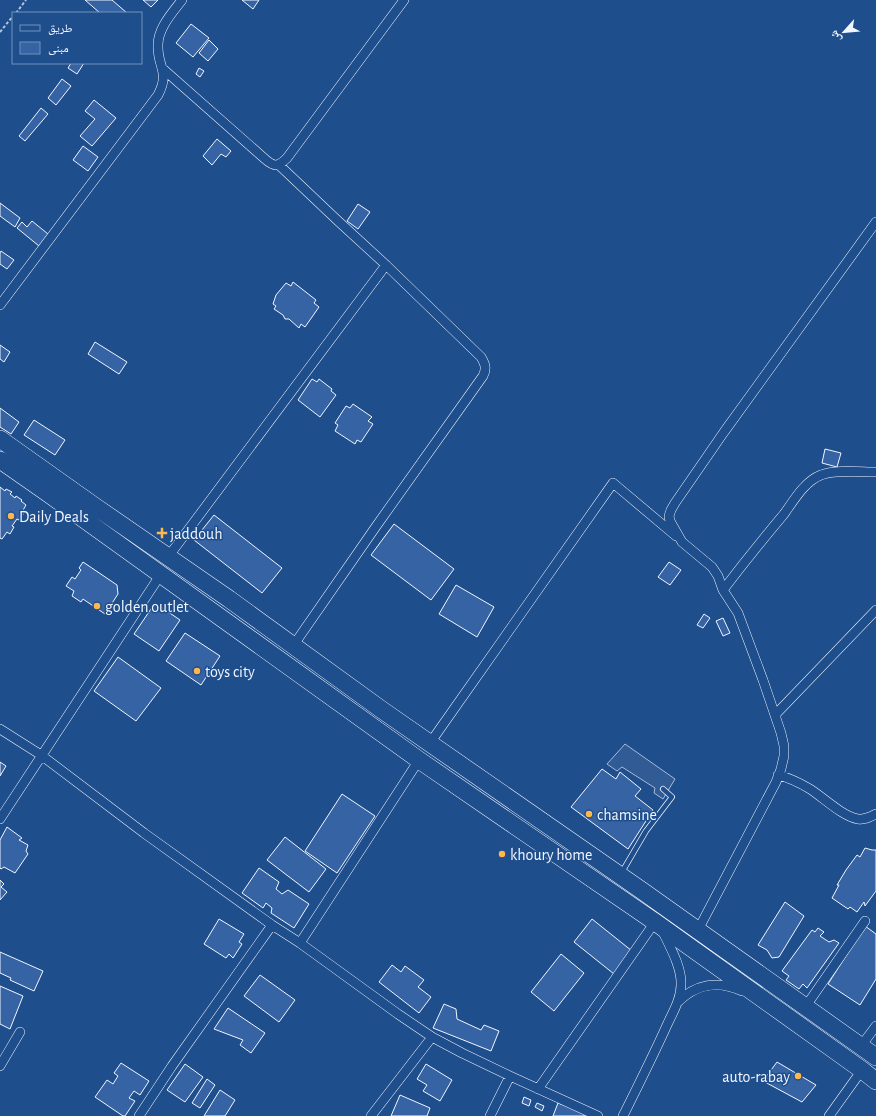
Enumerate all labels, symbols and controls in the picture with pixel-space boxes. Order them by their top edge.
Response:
legend [12,12,142,64]
north arrow [824,12,864,52]
text: طريق [48,22,73,35]
text: ش [828,27,845,44]
text: مبنى [48,42,69,55]
place label: Daily Deals [19,509,89,526]
marker: Daily Deals [6,511,16,521]
place label: jaddouh [170,526,223,543]
marker: jaddouh [157,528,167,538]
place label: golden outlet [105,599,189,615]
marker: golden outlet [92,601,102,611]
place label: toys city [205,664,255,681]
marker: toys city [192,666,202,676]
place label: chamsine [597,807,657,823]
marker: chamsine [584,809,594,819]
place label: khoury home [510,847,593,864]
marker: khoury home [497,849,507,859]
place label: auto-rabay [722,1069,790,1086]
marker: auto-rabay [793,1071,803,1081]

